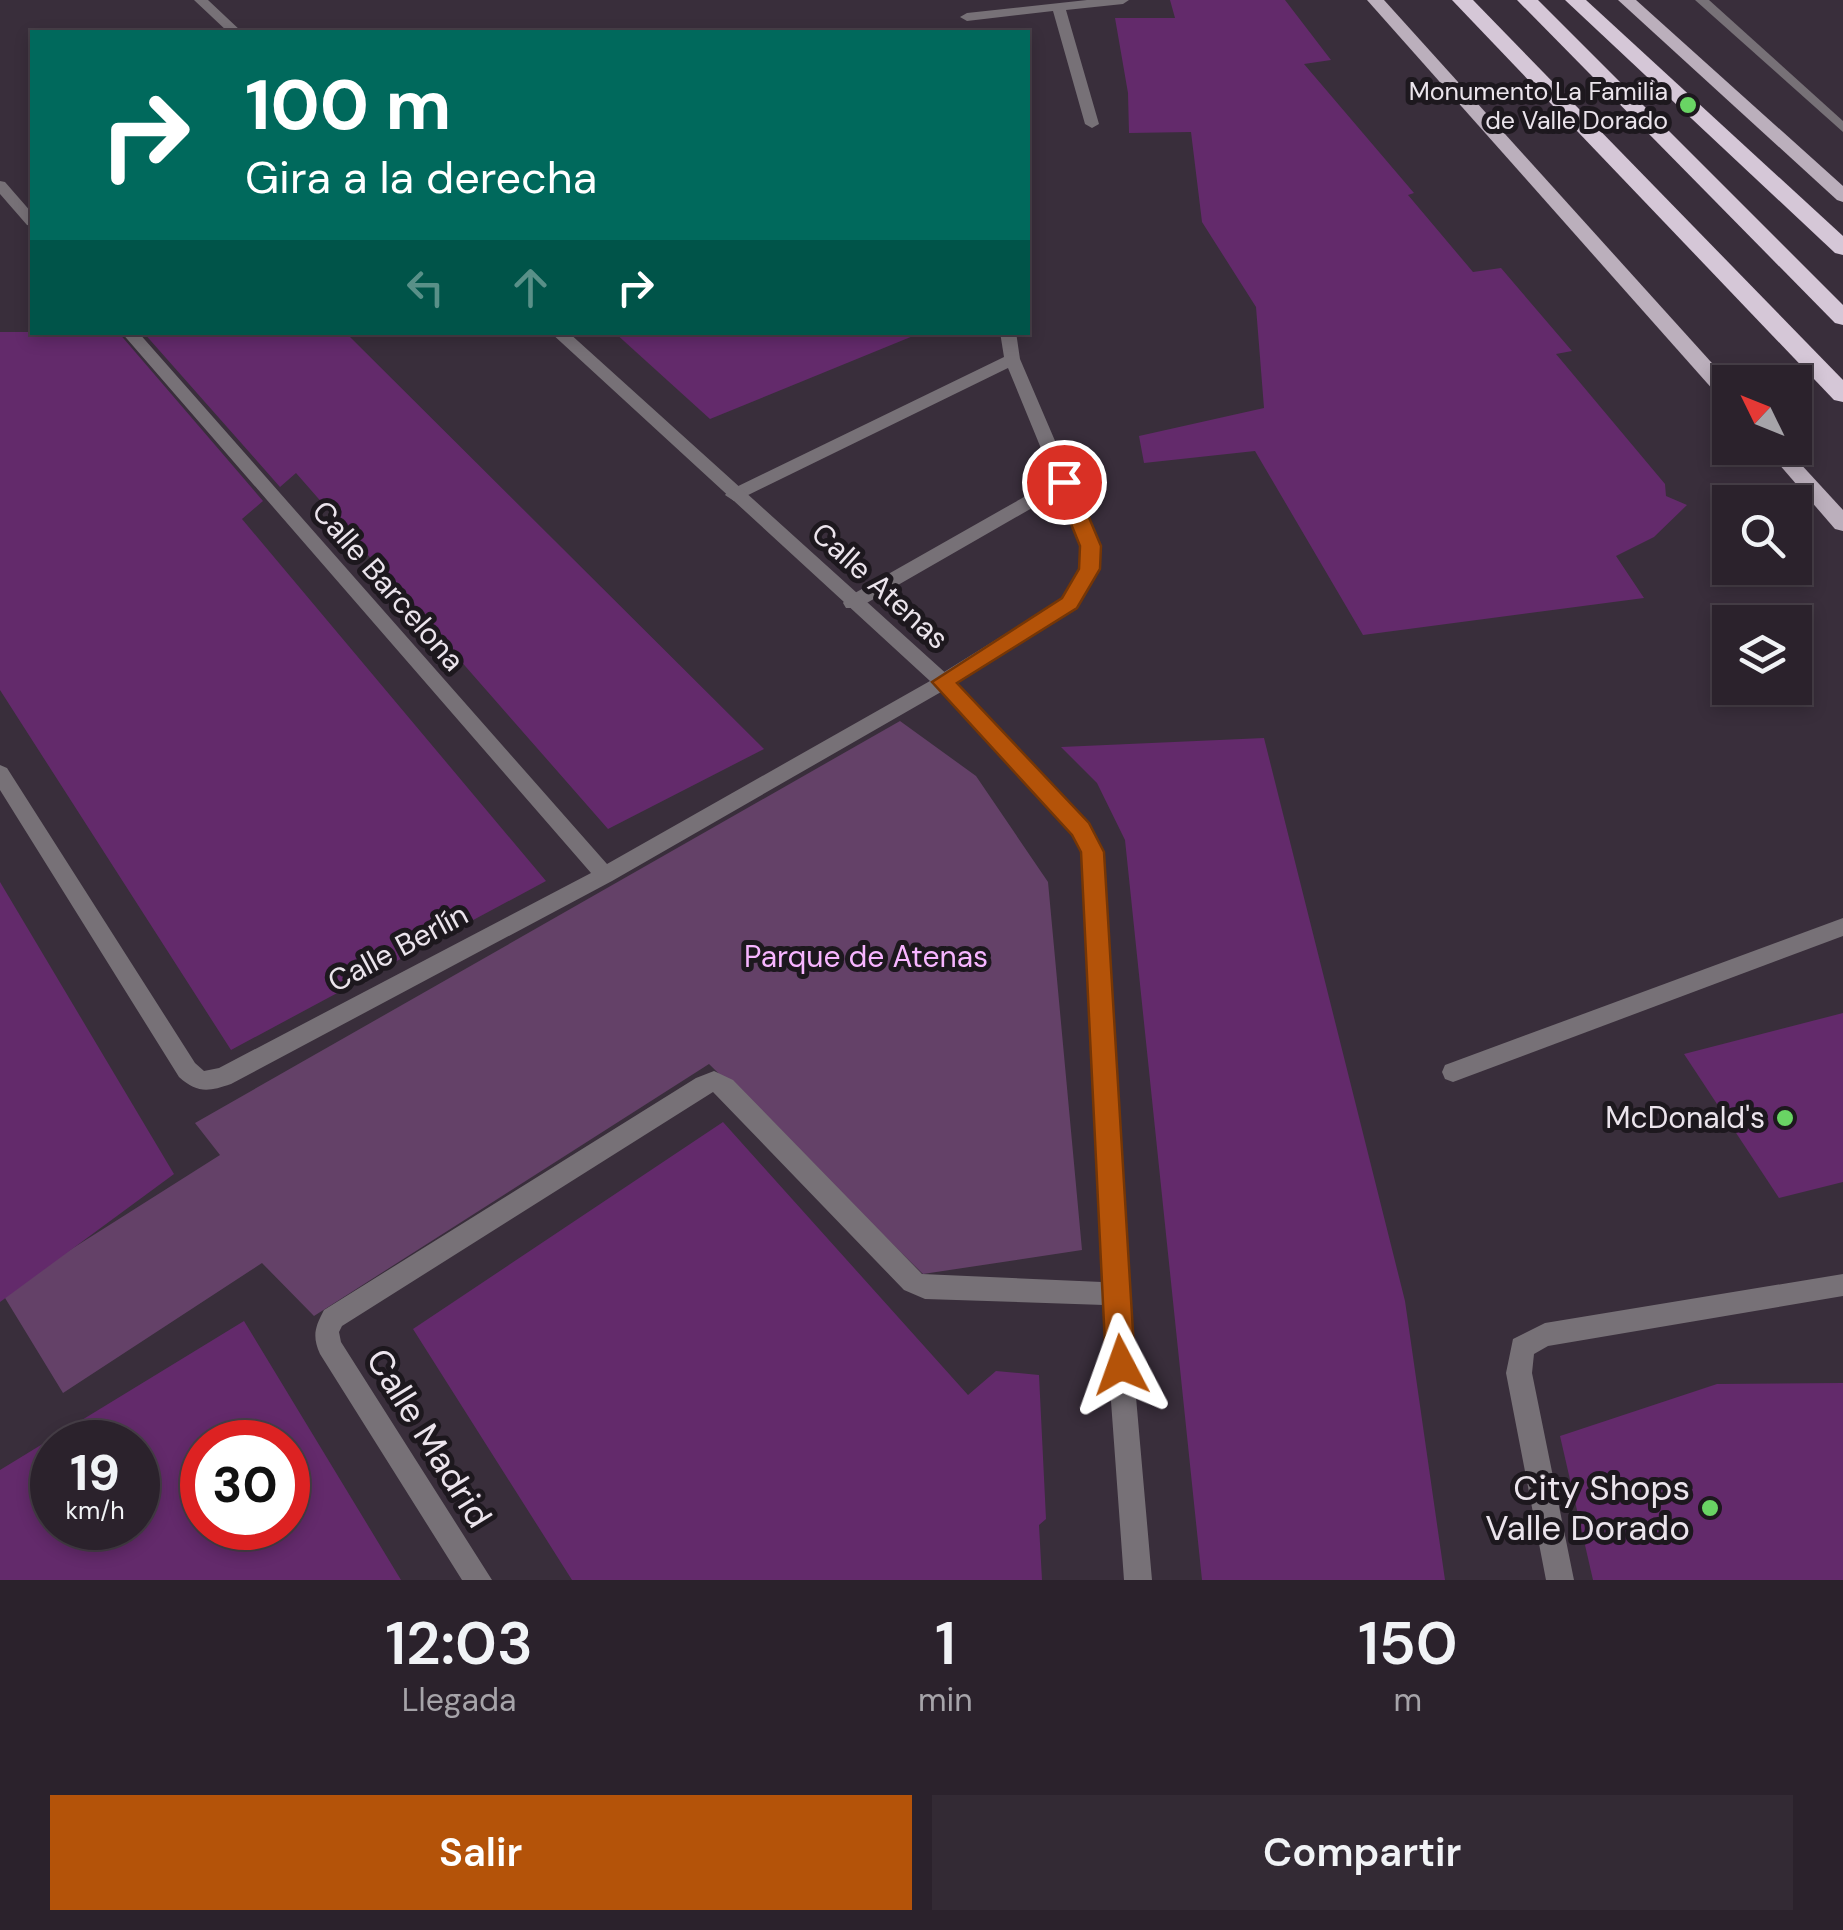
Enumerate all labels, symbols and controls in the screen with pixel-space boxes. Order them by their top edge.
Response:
text: 100 m [245,60,451,151]
icon: right [80,70,210,200]
place label: Monumento La Familia de Valle Dorado [1409,75,1668,137]
marker: Monumento La Familia de Valle Dorado [1677,94,1699,116]
text: Gira a la derecha [245,148,597,207]
icon: left [398,260,453,315]
icon: ahead [503,260,558,315]
icon: right [608,260,663,315]
north arrow [1712,365,1812,465]
map controls [1712,365,1812,705]
pin [1022,440,1107,525]
icon: arrive [1037,455,1092,510]
button: search [1712,485,1812,585]
street label: Calle Barcelona [304,492,473,679]
street label: Calle Atenas [803,514,957,658]
button: layers [1712,605,1812,705]
street label: Calle Berlín [321,894,474,1001]
park label: Parque de Atenas [744,937,988,976]
place label: McDonald's [1605,1098,1765,1137]
marker: McDonald's [1774,1107,1796,1129]
position arrow [1069,1313,1173,1417]
street label: Calle Madrid [356,1340,502,1536]
speed limit sign: 30 [180,1420,310,1550]
text: 19 [70,1440,120,1506]
place label: City Shops Valle Dorado [1485,1465,1690,1551]
text: km/h [65,1494,125,1527]
marker: City Shops Valle Dorado [1699,1497,1721,1519]
text: 12:03 [385,1604,533,1683]
text: 1 [935,1604,956,1683]
text: 150 [1358,1604,1458,1683]
text: Llegada [402,1679,516,1721]
text: min [918,1679,973,1721]
text: m [1394,1679,1422,1721]
button: Salir [50,1795,912,1910]
button: Compartir [932,1795,1793,1910]

